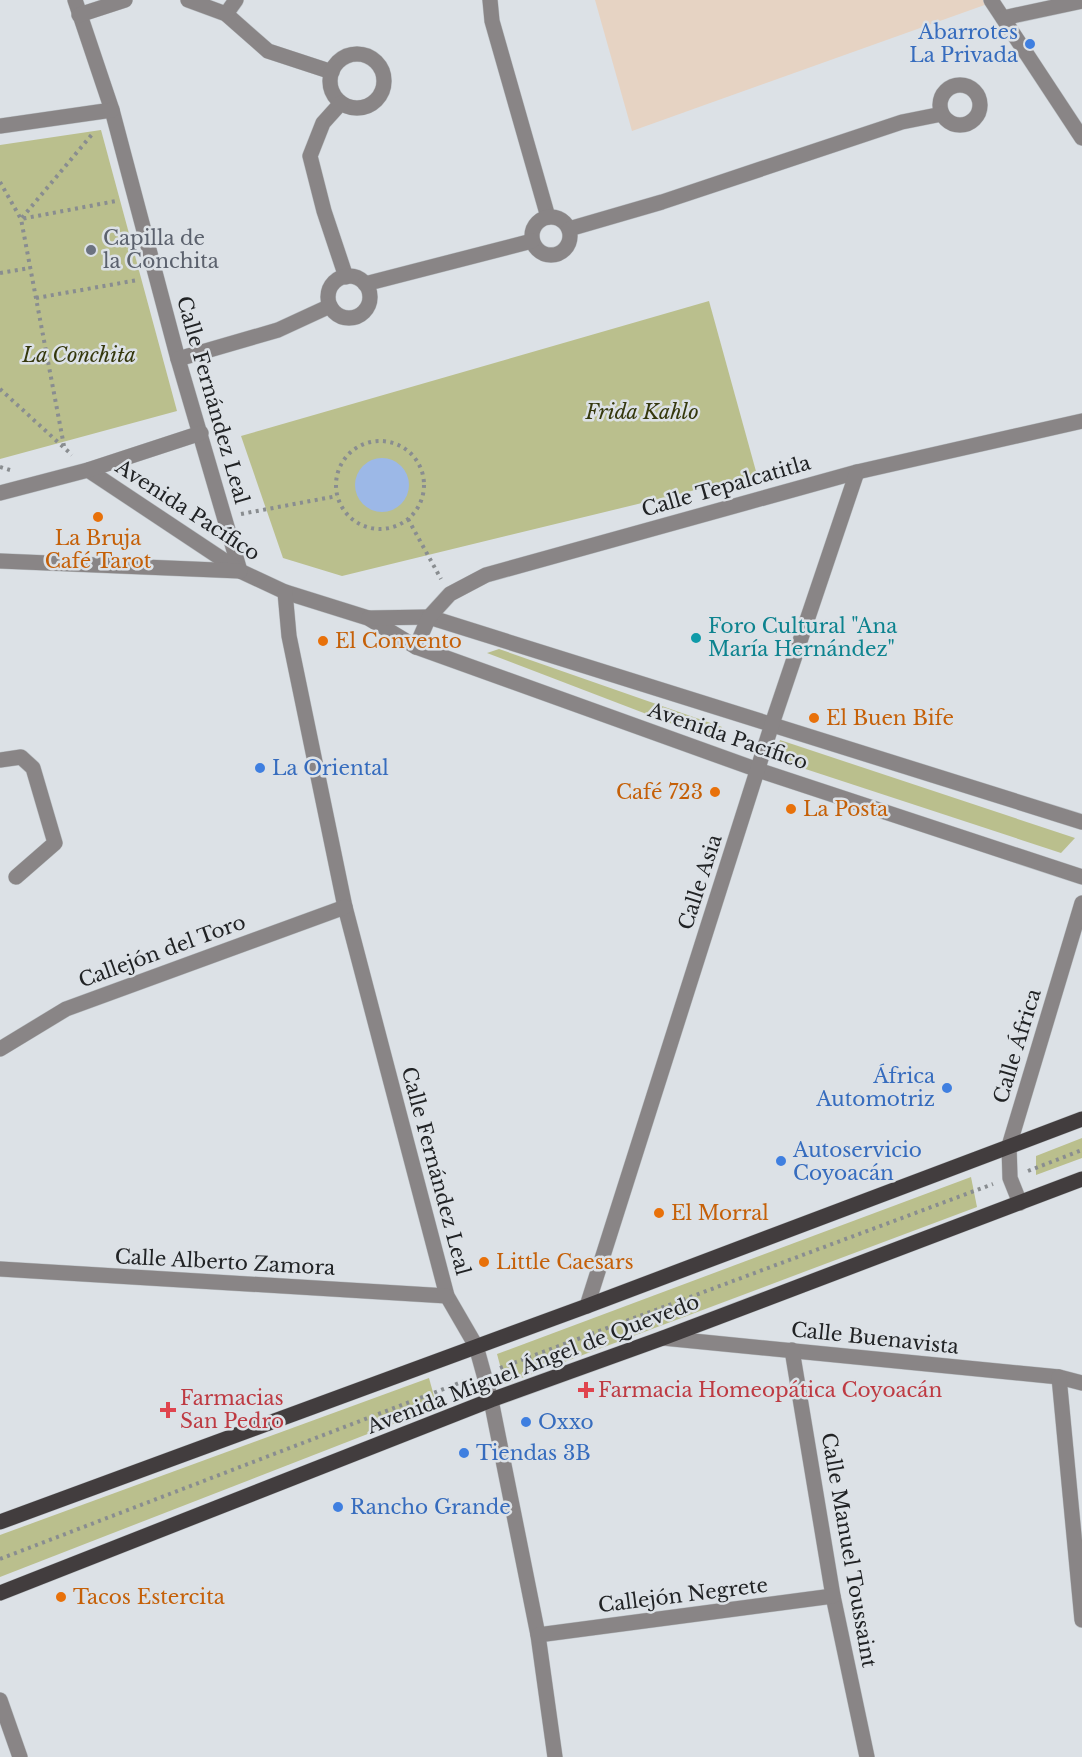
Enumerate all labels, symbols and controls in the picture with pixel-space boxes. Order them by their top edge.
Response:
place label: Abarrotes La Privada [909,20,1019,67]
marker: Abarrotes La Privada [1023,37,1037,51]
place label: Capilla de la Conchita [103,226,220,273]
marker: Capilla de la Conchita [84,243,98,257]
street label: Calle Fernández Leal [172,293,254,507]
park label: La Conchita [21,343,136,367]
park label: Frida Kahlo [584,400,699,424]
street label: Calle Tepalcatitla [639,450,814,522]
street label: Avenida Pacífico [111,454,265,566]
marker: La Bruja Café Tarot [91,510,105,524]
place label: La Bruja Café Tarot [45,526,152,573]
place label: Foro Cultural "Ana María Hernández" [708,614,898,661]
place label: El Convento [335,629,462,653]
marker: Foro Cultural "Ana María Hernández" [689,631,703,645]
marker: El Convento [316,634,330,648]
street label: Avenida Pacífico [644,697,811,775]
place label: El Buen Bife [826,706,954,730]
marker: El Buen Bife [807,711,821,725]
place label: La Oriental [272,756,389,780]
marker: La Oriental [253,761,267,775]
place label: Café 723 [616,780,703,804]
marker: Café 723 [708,785,722,799]
place label: La Posta [803,797,889,821]
marker: La Posta [784,802,798,816]
street label: Calle Asia [673,830,727,933]
street label: Callejón del Toro [75,910,249,992]
street label: Calle África [987,985,1046,1106]
place label: África Automotriz [815,1063,936,1111]
street label: Calle Fernández Leal [397,1064,475,1278]
marker: África Automotriz [940,1081,954,1095]
place label: Autoservicio Coyoacán [792,1138,922,1185]
marker: Autoservicio Coyoacán [774,1154,788,1168]
place label: El Morral [671,1201,769,1225]
marker: El Morral [652,1206,666,1220]
street label: Calle Alberto Zamora [114,1244,337,1280]
place label: Little Caesars [496,1250,634,1274]
marker: Little Caesars [477,1255,491,1269]
street label: Avenida Miguel Ángel de Quevedo [362,1288,703,1439]
street label: Calle Buenavista [790,1317,961,1359]
place label: Farmacia Homeopática Coyoacán [598,1378,942,1402]
marker: Farmacia Homeopática Coyoacán [579,1383,593,1397]
place label: Farmacias San Pedro [180,1386,284,1433]
marker: Farmacias San Pedro [161,1403,175,1417]
place label: Oxxo [538,1410,593,1434]
marker: Oxxo [519,1415,533,1429]
street label: Calle Manuel Toussaint [817,1431,882,1670]
place label: Tiendas 3B [476,1441,591,1465]
marker: Tiendas 3B [457,1446,471,1460]
place label: Rancho Grande [350,1495,511,1519]
marker: Rancho Grande [331,1500,345,1514]
street label: Callejón Negrete [597,1573,769,1617]
place label: Tacos Estercita [73,1585,226,1609]
marker: Tacos Estercita [54,1590,68,1604]

